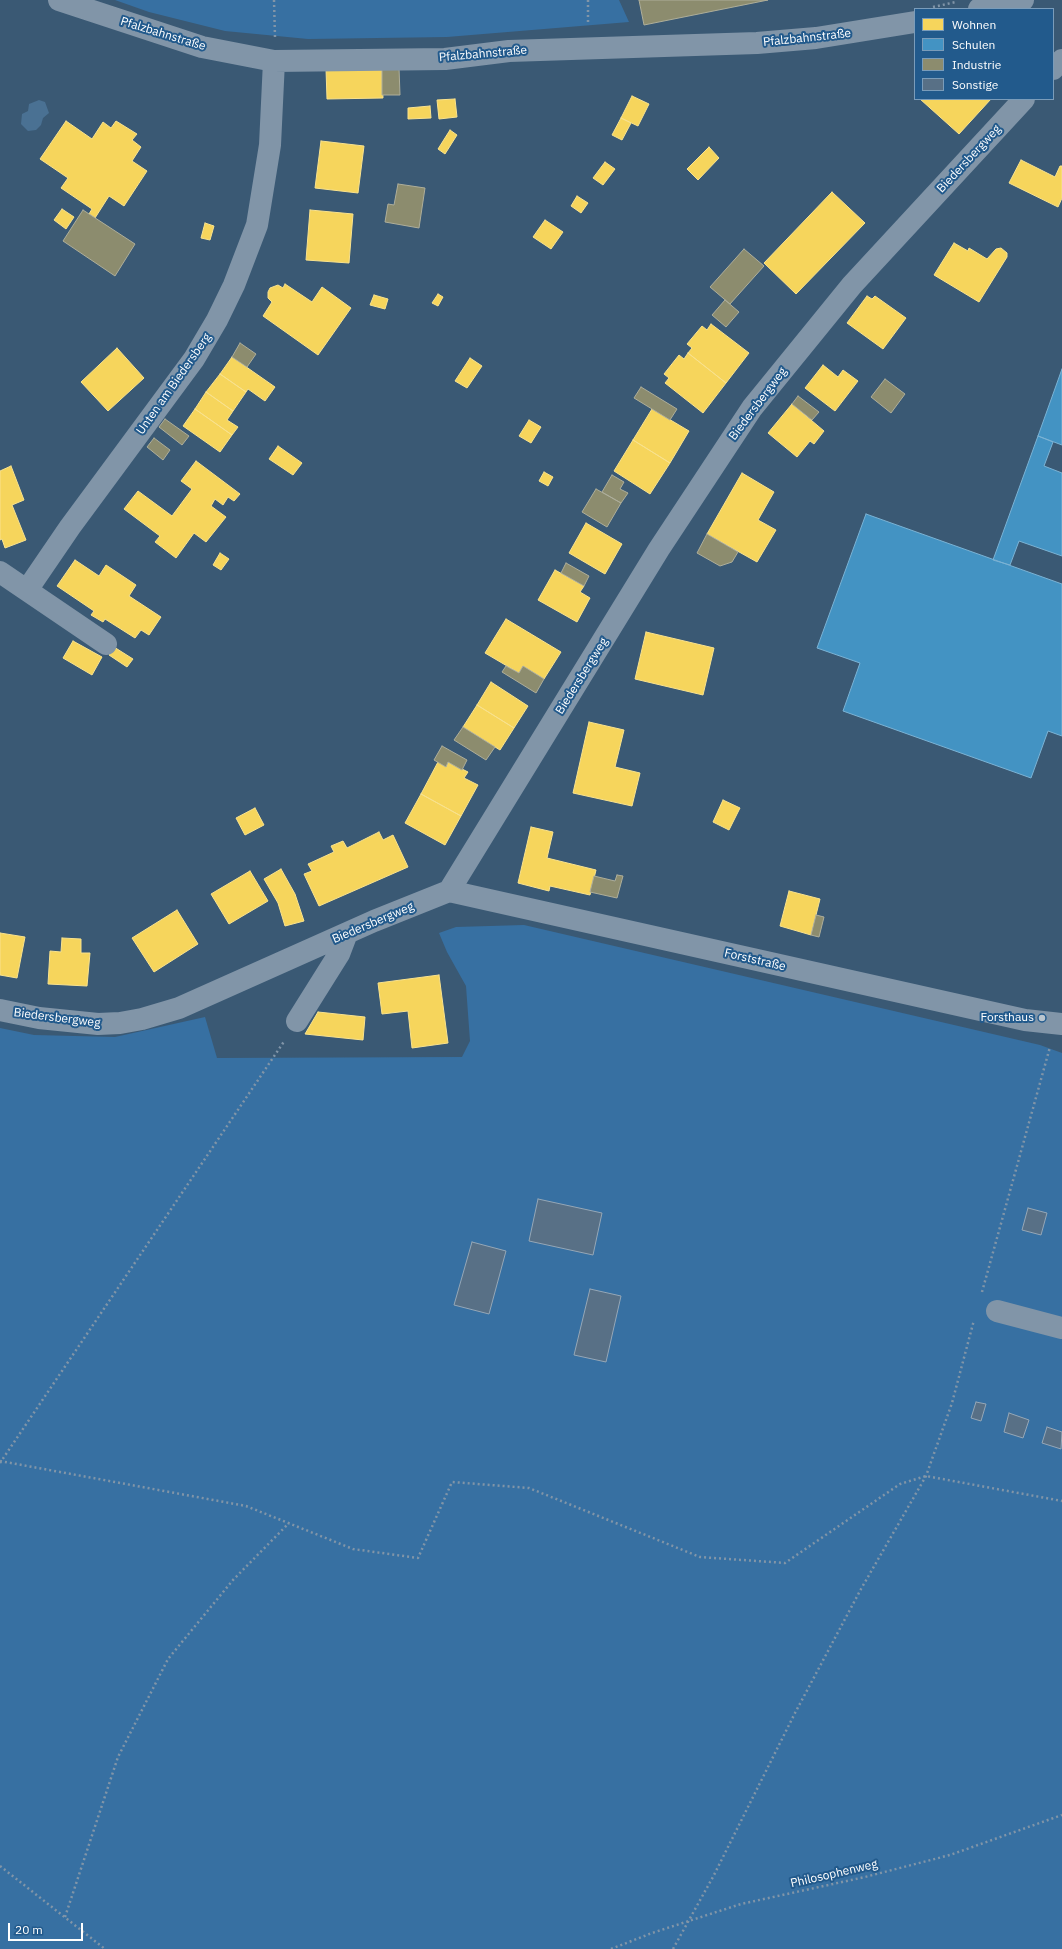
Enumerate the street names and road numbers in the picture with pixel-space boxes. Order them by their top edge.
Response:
street label: Pfalzbahnstraße [119,14,207,54]
street label: Pfalzbahnstraße [762,26,852,50]
street label: Pfalzbahnstraße [438,43,528,65]
street label: Biedersbergweg [934,122,1004,196]
street label: Unten am Biedersberg [134,331,214,437]
street label: Biedersbergweg [726,365,790,443]
street label: Biedersbergweg [553,635,611,717]
street label: Biedersbergweg [330,899,416,947]
street label: Forststraße [723,946,787,974]
street label: Biedersbergweg [13,1006,101,1030]
street label: Philosophenweg [789,1857,879,1891]

